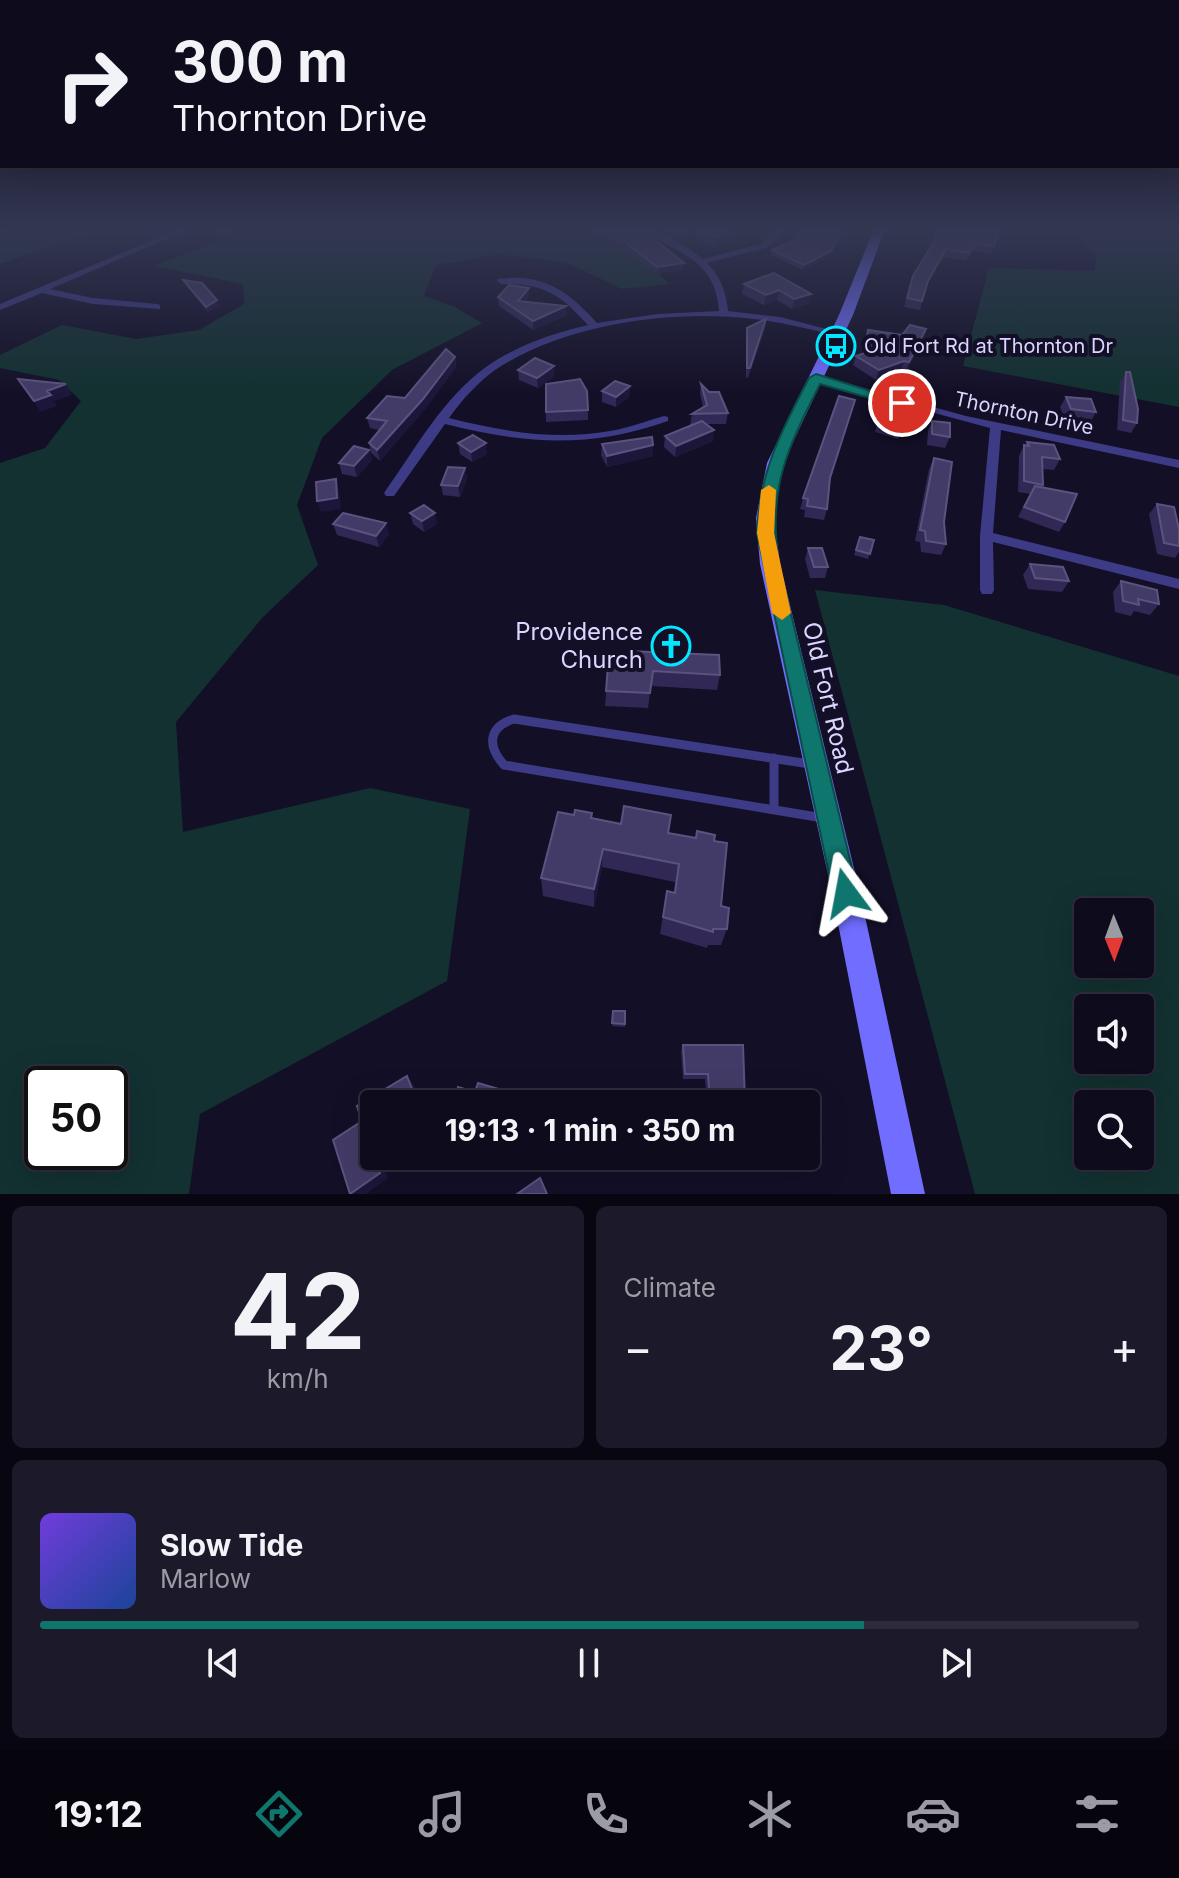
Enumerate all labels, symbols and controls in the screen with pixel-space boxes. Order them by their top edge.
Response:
text: 300 m [172,28,348,96]
icon: right [40,32,144,136]
text: Thornton Drive [172,96,427,140]
bus stop icon: Old Fort Rd at Thornton Dr [815,325,857,367]
place label: Old Fort Rd at Thornton Dr [864,334,1113,358]
pin [868,369,936,437]
icon: arrive [880,381,924,425]
street label: Thornton Drive [952,387,1096,439]
place label: Providence Church [515,617,643,674]
street label: Old Fort Road [797,619,860,777]
church icon: Providence Church [650,625,692,667]
position arrow [804,851,888,935]
north arrow [1074,898,1154,978]
map controls [1074,898,1154,1170]
button: sound [1074,994,1154,1074]
speed limit sign: 50 [24,1066,128,1170]
button: search [1074,1090,1154,1170]
text: 19:13 · 1 min · 350 m [445,1112,735,1148]
text: 42 [230,1248,366,1374]
text: Climate [624,1272,716,1303]
text: 23° [829,1312,933,1384]
text: − [624,1321,653,1375]
text: + [1110,1321,1139,1375]
text: km/h [267,1363,329,1394]
text: Slow Tide [160,1527,303,1563]
text: Marlow [160,1563,251,1594]
icon: previous [201,1641,245,1685]
icon: pause [567,1641,611,1685]
icon: next [934,1641,978,1685]
icon: directions [251,1786,307,1842]
icon: music [414,1786,470,1842]
icon: phone [578,1786,634,1842]
icon: climate [742,1786,798,1842]
icon: car [905,1786,961,1842]
icon: filters [1069,1786,1125,1842]
text: 19:12 [54,1792,143,1836]

